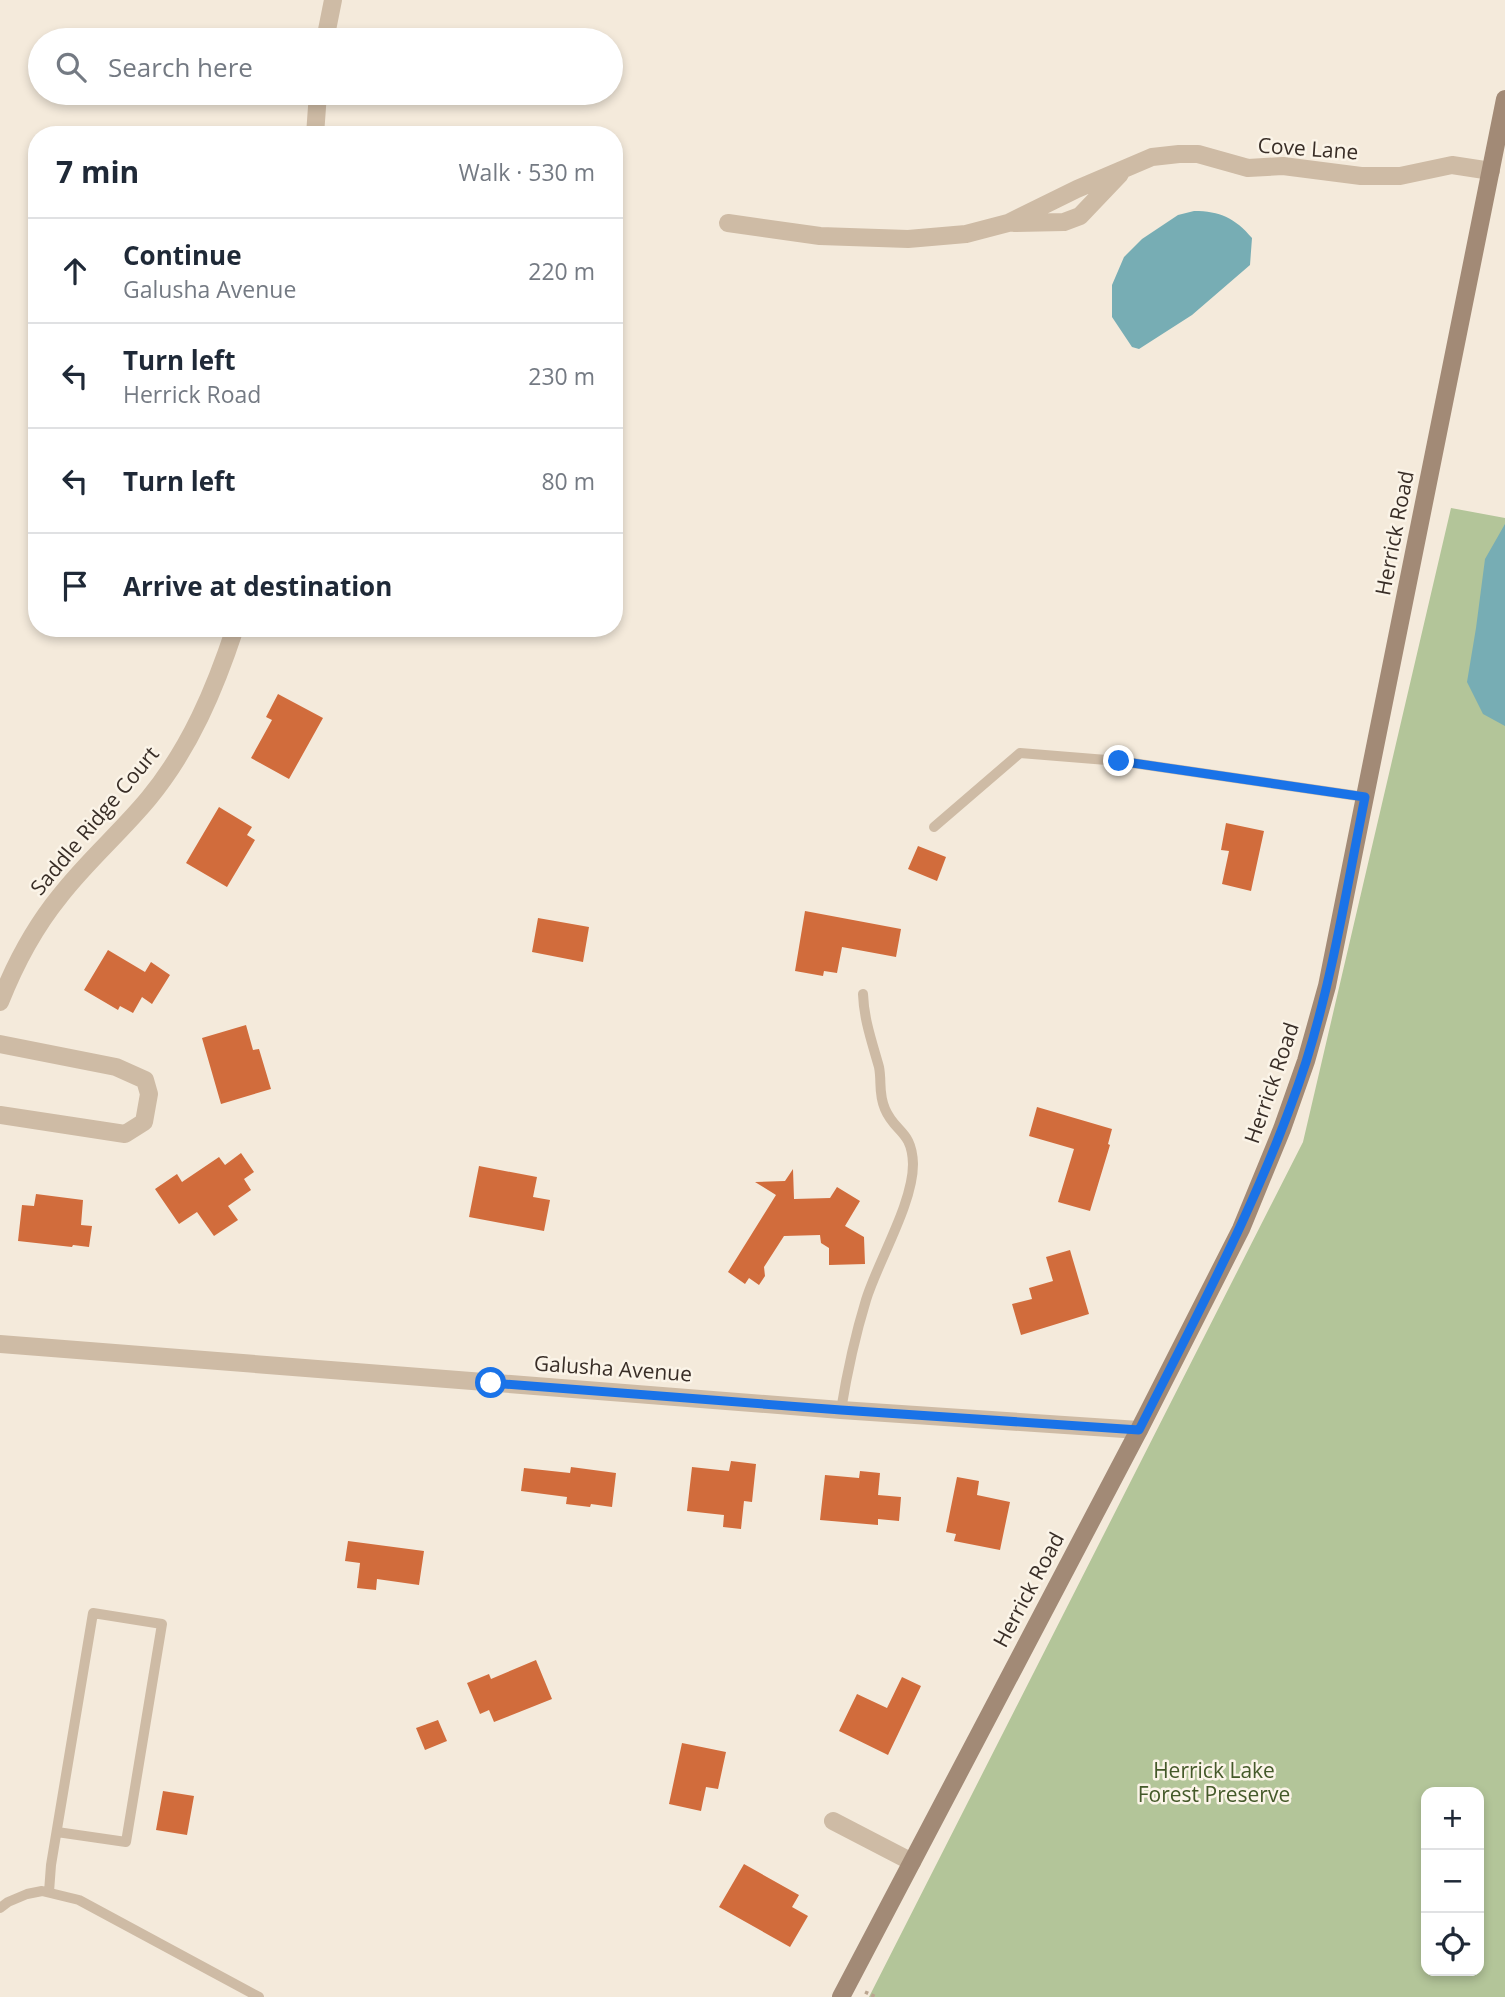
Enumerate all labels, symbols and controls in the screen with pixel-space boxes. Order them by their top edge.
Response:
search box [28,28,623,105]
icon: search [52,48,90,86]
text: Search here [108,49,253,85]
street label: Cove Lane [1257,131,1359,165]
text: 7 min [56,151,139,192]
text: Walk · 530 m [458,156,595,188]
text: Continue [123,237,242,273]
icon: ahead [56,252,94,290]
text: 220 m [528,255,595,287]
text: Galusha Avenue [123,273,296,305]
text: Turn left [123,342,235,378]
icon: left [56,357,94,395]
text: 230 m [528,360,595,392]
text: Herrick Road [123,378,261,410]
icon: left [56,462,94,500]
text: Turn left [123,463,235,499]
text: 80 m [541,465,595,497]
street label: Herrick Road [1368,468,1420,598]
icon: arrive [56,567,94,605]
text: Arrive at destination [123,568,392,604]
street label: Saddle Ridge Court [24,740,165,901]
route end [1103,745,1134,776]
street label: Herrick Road [1237,1018,1305,1147]
street label: Galusha Avenue [533,1349,693,1387]
route start [475,1367,506,1398]
street label: Herrick Road [986,1527,1070,1652]
park label: Herrick Lake Forest Preserve [1138,1756,1290,1808]
map controls [1421,1787,1484,1976]
button: + [1421,1787,1484,1850]
button: − [1421,1850,1484,1913]
button: locate [1421,1913,1484,1976]

